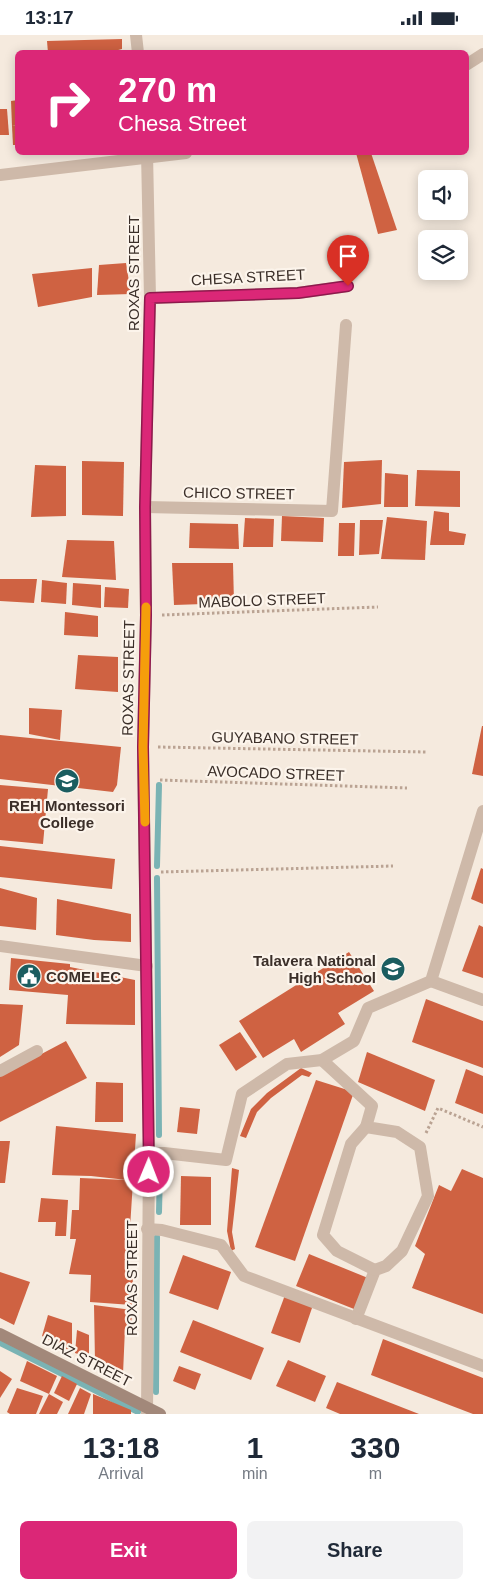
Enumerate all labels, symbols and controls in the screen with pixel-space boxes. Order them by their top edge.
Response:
text: 13:17 [25,7,74,28]
icon: right [35,70,100,135]
text: 270 m [118,70,217,109]
text: Chesa Street [118,111,246,136]
map controls [418,170,468,280]
button: sound [418,170,468,220]
street label: ROXAS STREET [125,215,142,331]
button: layers [418,230,468,280]
pin [327,235,369,286]
icon: arrive [334,242,362,270]
street label: CHESA STREET [191,266,305,288]
street label: CHICO STREET [183,484,295,502]
street label: MABOLO STREET [198,589,326,611]
street label: ROXAS STREET [118,620,138,736]
street label: GUYABANO STREET [211,728,359,748]
street label: AVOCADO STREET [207,762,345,784]
school or university icon: REH Montessori College [54,768,80,794]
place label: REH Montessori College [9,797,125,831]
place label: Talavera National High School [253,952,376,986]
school or university icon: Talavera National High School [380,956,406,982]
public building icon: COMELEC [16,963,42,989]
place label: COMELEC [46,968,121,985]
position arrow [122,1145,174,1197]
street label: ROXAS STREET [123,1220,140,1336]
street label: DIAZ STREET [40,1330,134,1390]
text: 13:18 [83,1431,159,1464]
text: 1 [246,1431,263,1464]
text: 330 [350,1431,400,1464]
text: Arrival [98,1465,144,1482]
text: min [242,1465,268,1482]
text: m [369,1465,382,1482]
button: Exit [20,1521,237,1579]
button: Share [247,1521,463,1579]

